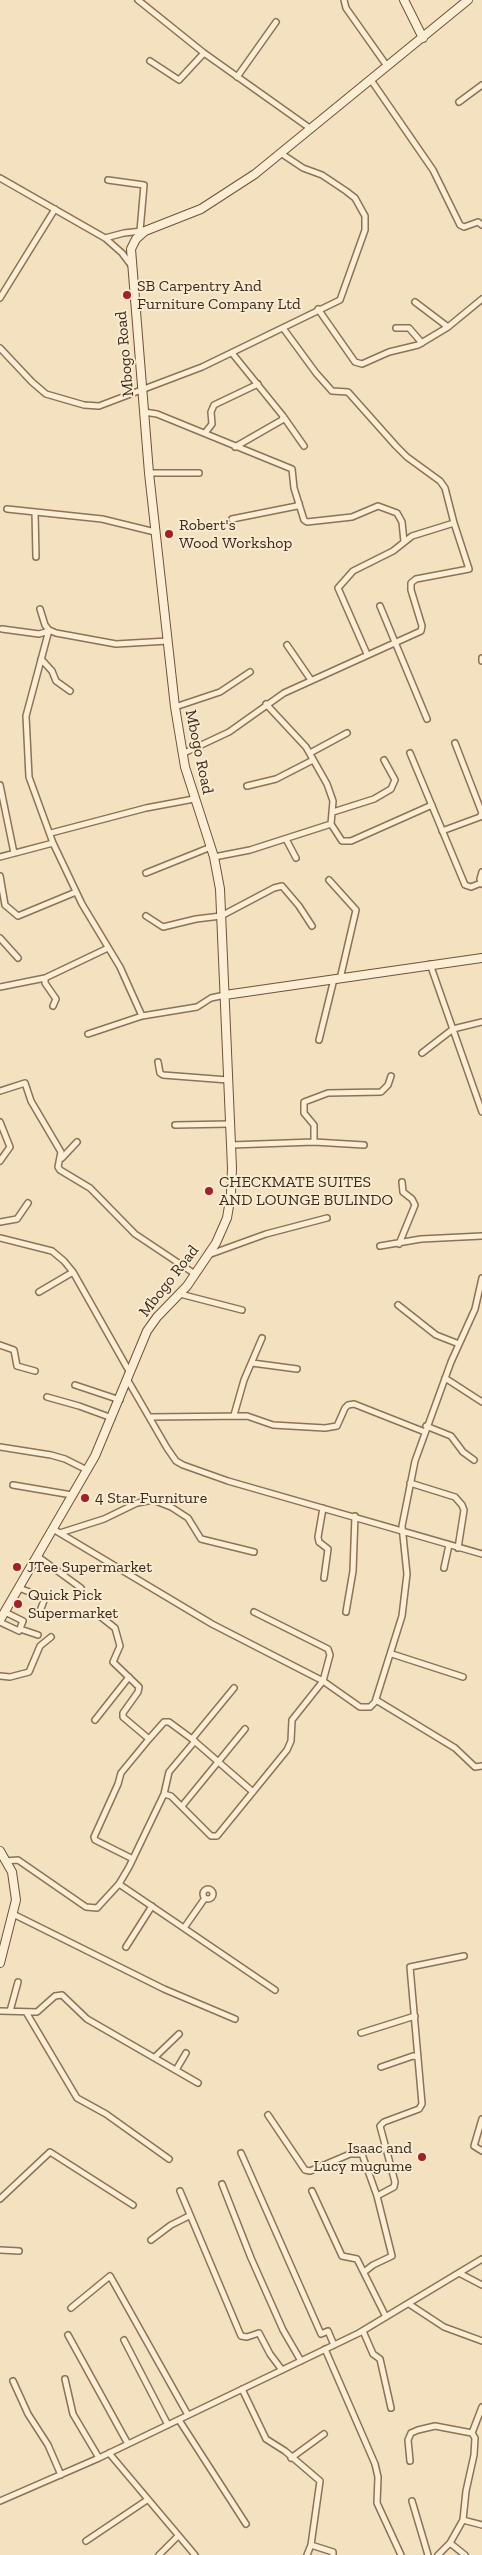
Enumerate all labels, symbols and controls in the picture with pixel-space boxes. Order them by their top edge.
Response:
place label: SB Carpentry And Furniture Company Ltd [137,276,301,314]
marker: SB Carpentry And Furniture Company Ltd [121,289,133,301]
street label: Mbogo Road [112,310,138,398]
place label: Robert's Wood Workshop [179,515,292,553]
marker: Robert's Wood Workshop [163,528,175,540]
street label: Mbogo Road [181,708,217,796]
place label: CHECKMATE SUITES AND LOUNGE BULINDO [219,1172,393,1210]
marker: CHECKMATE SUITES AND LOUNGE BULINDO [203,1185,215,1197]
street label: Mbogo Road [135,1241,203,1321]
place label: 4 Star Furniture [95,1488,207,1508]
marker: 4 Star Furniture [79,1492,91,1504]
place label: JTee Supermarket [27,1557,152,1577]
marker: JTee Supermarket [11,1561,23,1573]
place label: Quick Pick Supermarket [28,1585,118,1623]
marker: Quick Pick Supermarket [12,1598,24,1610]
place label: Isaac and Lucy mugume [313,2138,412,2176]
marker: Isaac and Lucy mugume [416,2151,428,2163]

